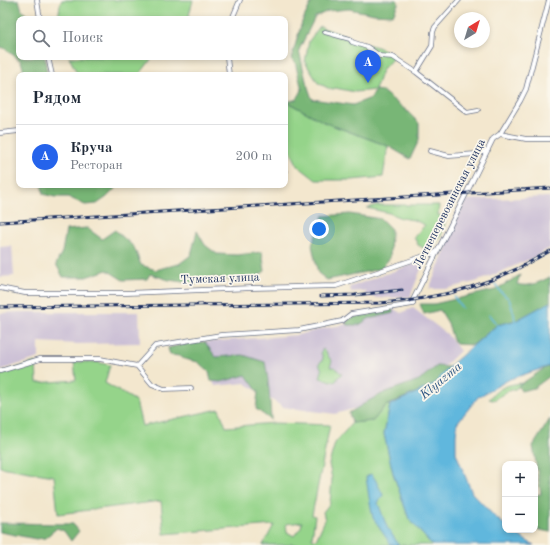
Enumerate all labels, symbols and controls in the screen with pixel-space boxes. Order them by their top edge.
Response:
north arrow [454,12,490,48]
search box [16,16,288,60]
icon: search [30,27,52,49]
text: Поиск [62,31,103,46]
pin: A [355,50,381,83]
text: Рядом [32,90,81,107]
street label: Летнеперевозинская улица [412,137,488,271]
text: Круча [70,141,113,156]
text: A [40,150,50,163]
text: 200 m [235,150,272,163]
text: Ресторан [70,159,123,172]
your location [309,219,329,239]
street label: Тумская улица [180,272,260,286]
water label: Klyazma [417,360,465,403]
map controls [502,461,538,533]
button: + [502,461,538,497]
button: − [502,497,538,533]

